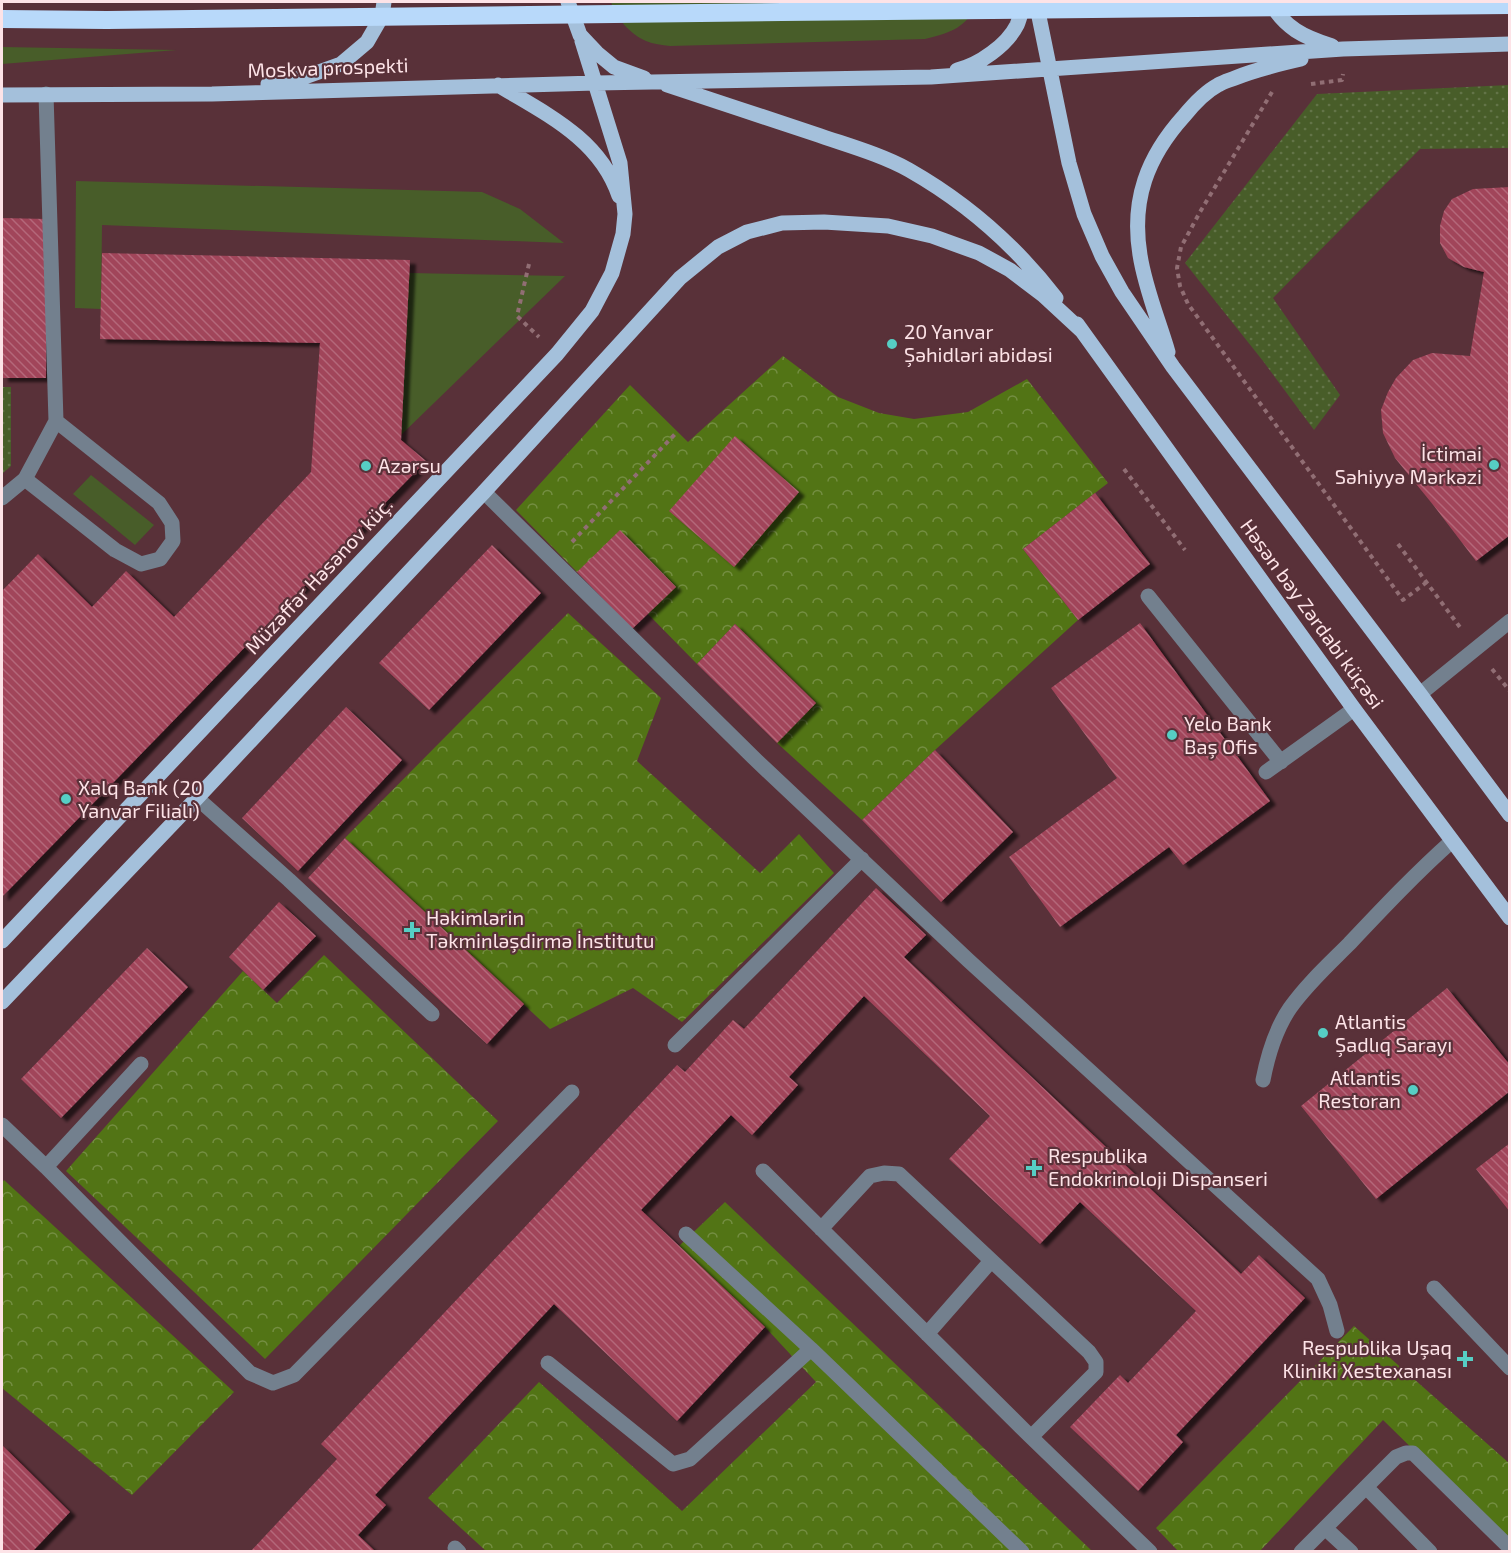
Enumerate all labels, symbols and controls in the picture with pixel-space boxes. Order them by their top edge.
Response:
street label: Moskva prospekti [247,52,409,82]
place label: 20 Yanvar Şəhidləri abidəsi [904,319,1053,367]
marker: 20 Yanvar Şəhidləri abidəsi [885,337,899,351]
place label: İctimai Səhiyyə Mərkəzi [1335,441,1482,488]
place label: Azərsu [378,453,441,477]
marker: İctimai Səhiyyə Mərkəzi [1487,458,1501,472]
marker: Azərsu [359,459,373,473]
street label: Müzəffər Həsənov küç. [239,492,398,659]
street label: Həsən bəy Zərdabi küçəsi [1235,514,1390,713]
place label: Yelo Bank Baş Ofis [1184,711,1272,759]
marker: Yelo Bank Baş Ofis [1165,728,1179,742]
place label: Xalq Bank (20 Yanvar Filialı) [78,775,203,822]
marker: Xalq Bank (20 Yanvar Filialı) [59,792,73,806]
place label: Həkimlərin Təkminləşdirmə İnstitutu [426,905,654,953]
marker: Həkimlərin Təkminləşdirmə İnstitutu [403,921,421,939]
place label: Atlantis Şadlıq Sarayı [1335,1009,1452,1057]
marker: Atlantis Şadlıq Sarayı [1316,1026,1330,1040]
place label: Atlantis Restoran [1318,1065,1401,1112]
marker: Atlantis Restoran [1406,1083,1420,1097]
place label: Respublika Endokrinoloji Dispanseri [1048,1143,1268,1190]
marker: Respublika Endokrinoloji Dispanseri [1025,1159,1043,1177]
place label: Respublika Uşaq Kliniki Xestexanası [1283,1335,1452,1382]
marker: Respublika Uşaq Kliniki Xestexanası [1456,1350,1474,1368]

